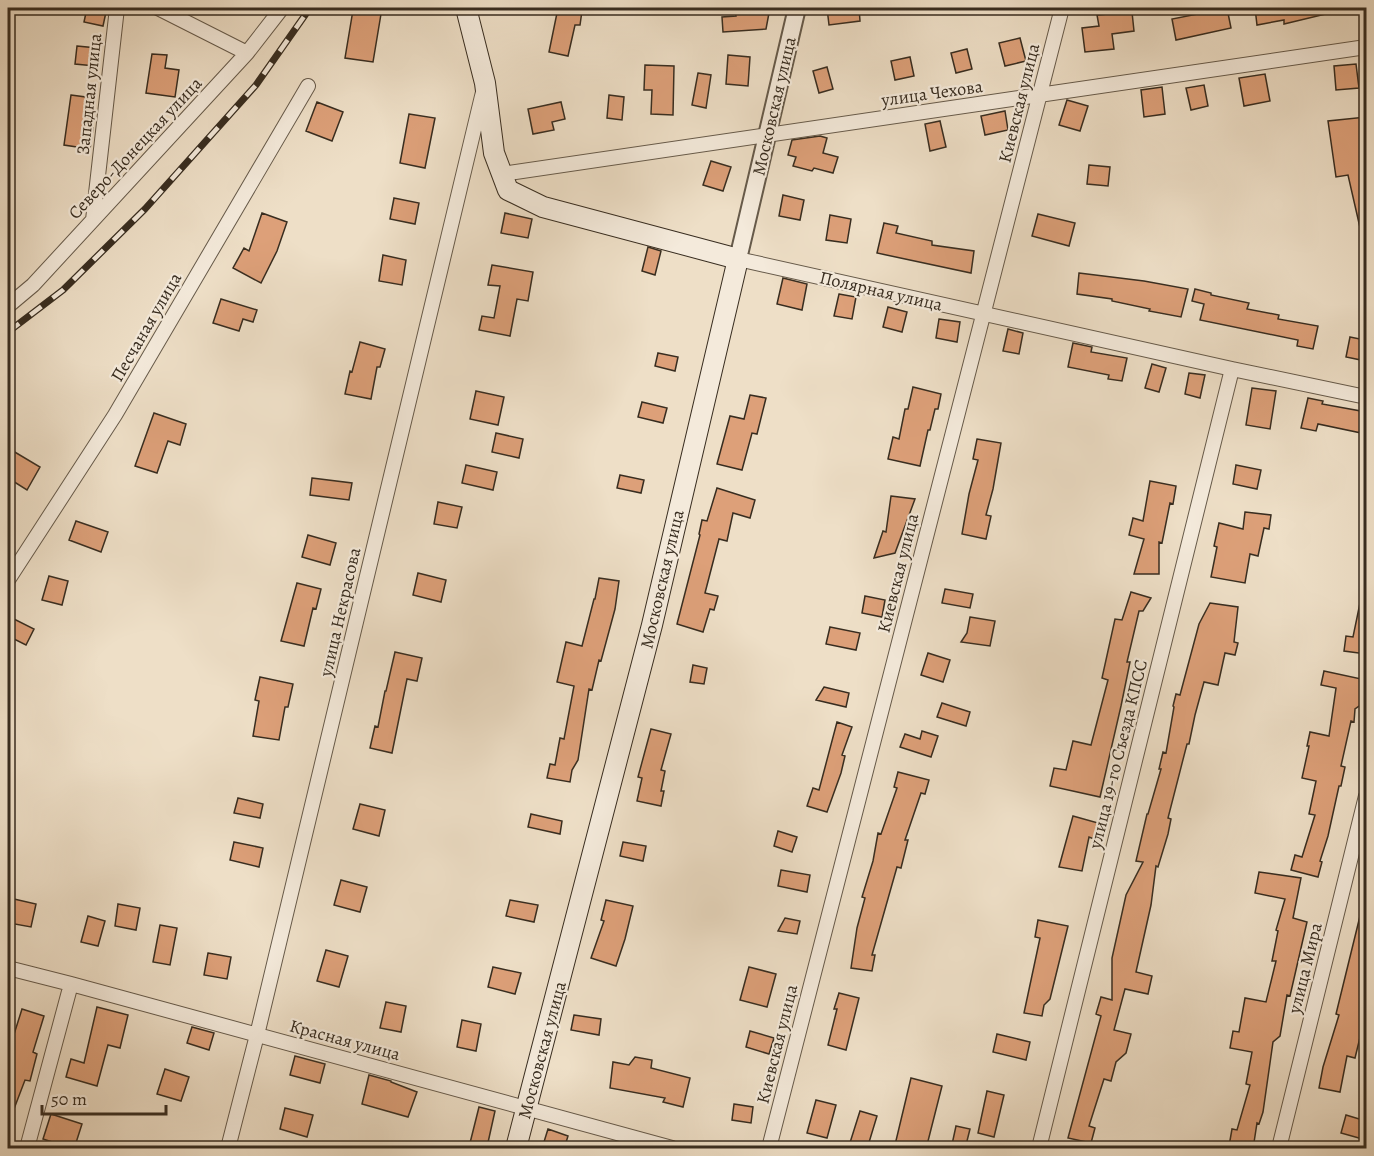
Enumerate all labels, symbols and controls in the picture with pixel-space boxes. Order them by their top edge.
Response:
street label: Западная улица [71,31,107,156]
street label: Московская улица [746,34,802,178]
street label: Киевская улица [993,40,1046,165]
street label: Северо-Донецкая улица [63,71,208,224]
street label: улица Чехова [879,74,985,112]
street label: Полярная улица [817,265,946,317]
street label: Песчаная улица [105,267,187,386]
street label: Московская улица [634,507,690,651]
street label: Киевская улица [872,510,925,635]
street label: улица Некрасова [313,545,367,680]
street label: улица 19-го Съезда КПСС [1083,657,1153,852]
street label: улица Мира [1282,919,1328,1017]
street label: Московская улица [512,978,572,1122]
street label: Киевская улица [751,981,804,1106]
street label: Красная улица [287,1014,404,1066]
scale bar [42,1078,166,1116]
text: 50 m [51,1087,87,1111]

